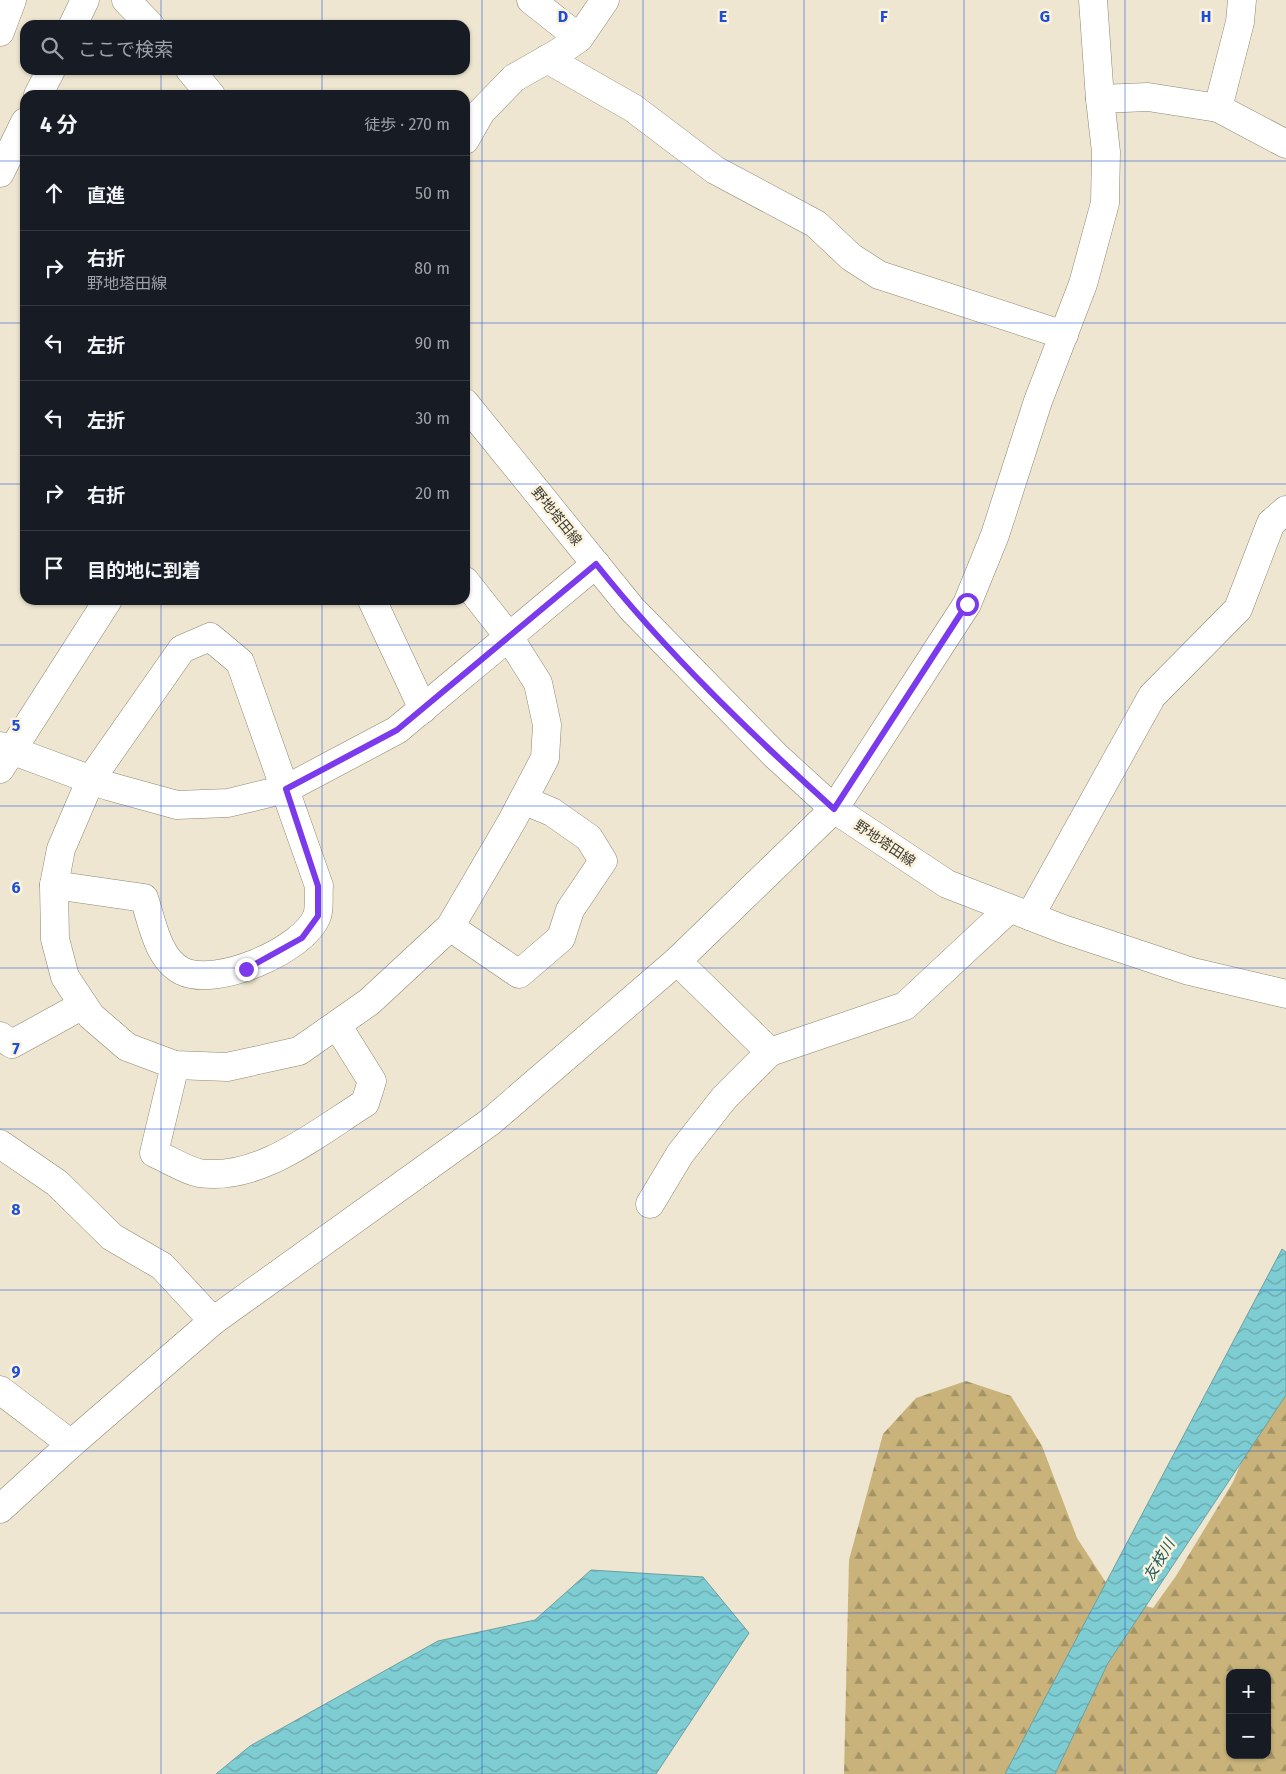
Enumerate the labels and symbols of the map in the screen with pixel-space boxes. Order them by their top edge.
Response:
text: D [558,7,568,26]
text: E [719,7,727,26]
text: F [880,7,888,26]
text: G [1040,7,1050,26]
text: H [1201,7,1211,26]
street label: 野地塔田線 [528,484,585,549]
route start [956,593,979,616]
text: 5 [12,716,21,735]
street label: 野地塔田線 [851,817,918,870]
text: 6 [11,878,21,897]
route end [235,958,258,981]
text: 7 [12,1039,20,1058]
text: 8 [11,1200,21,1219]
text: 9 [12,1362,21,1381]
water label: 友枝川 [1140,1534,1179,1584]

